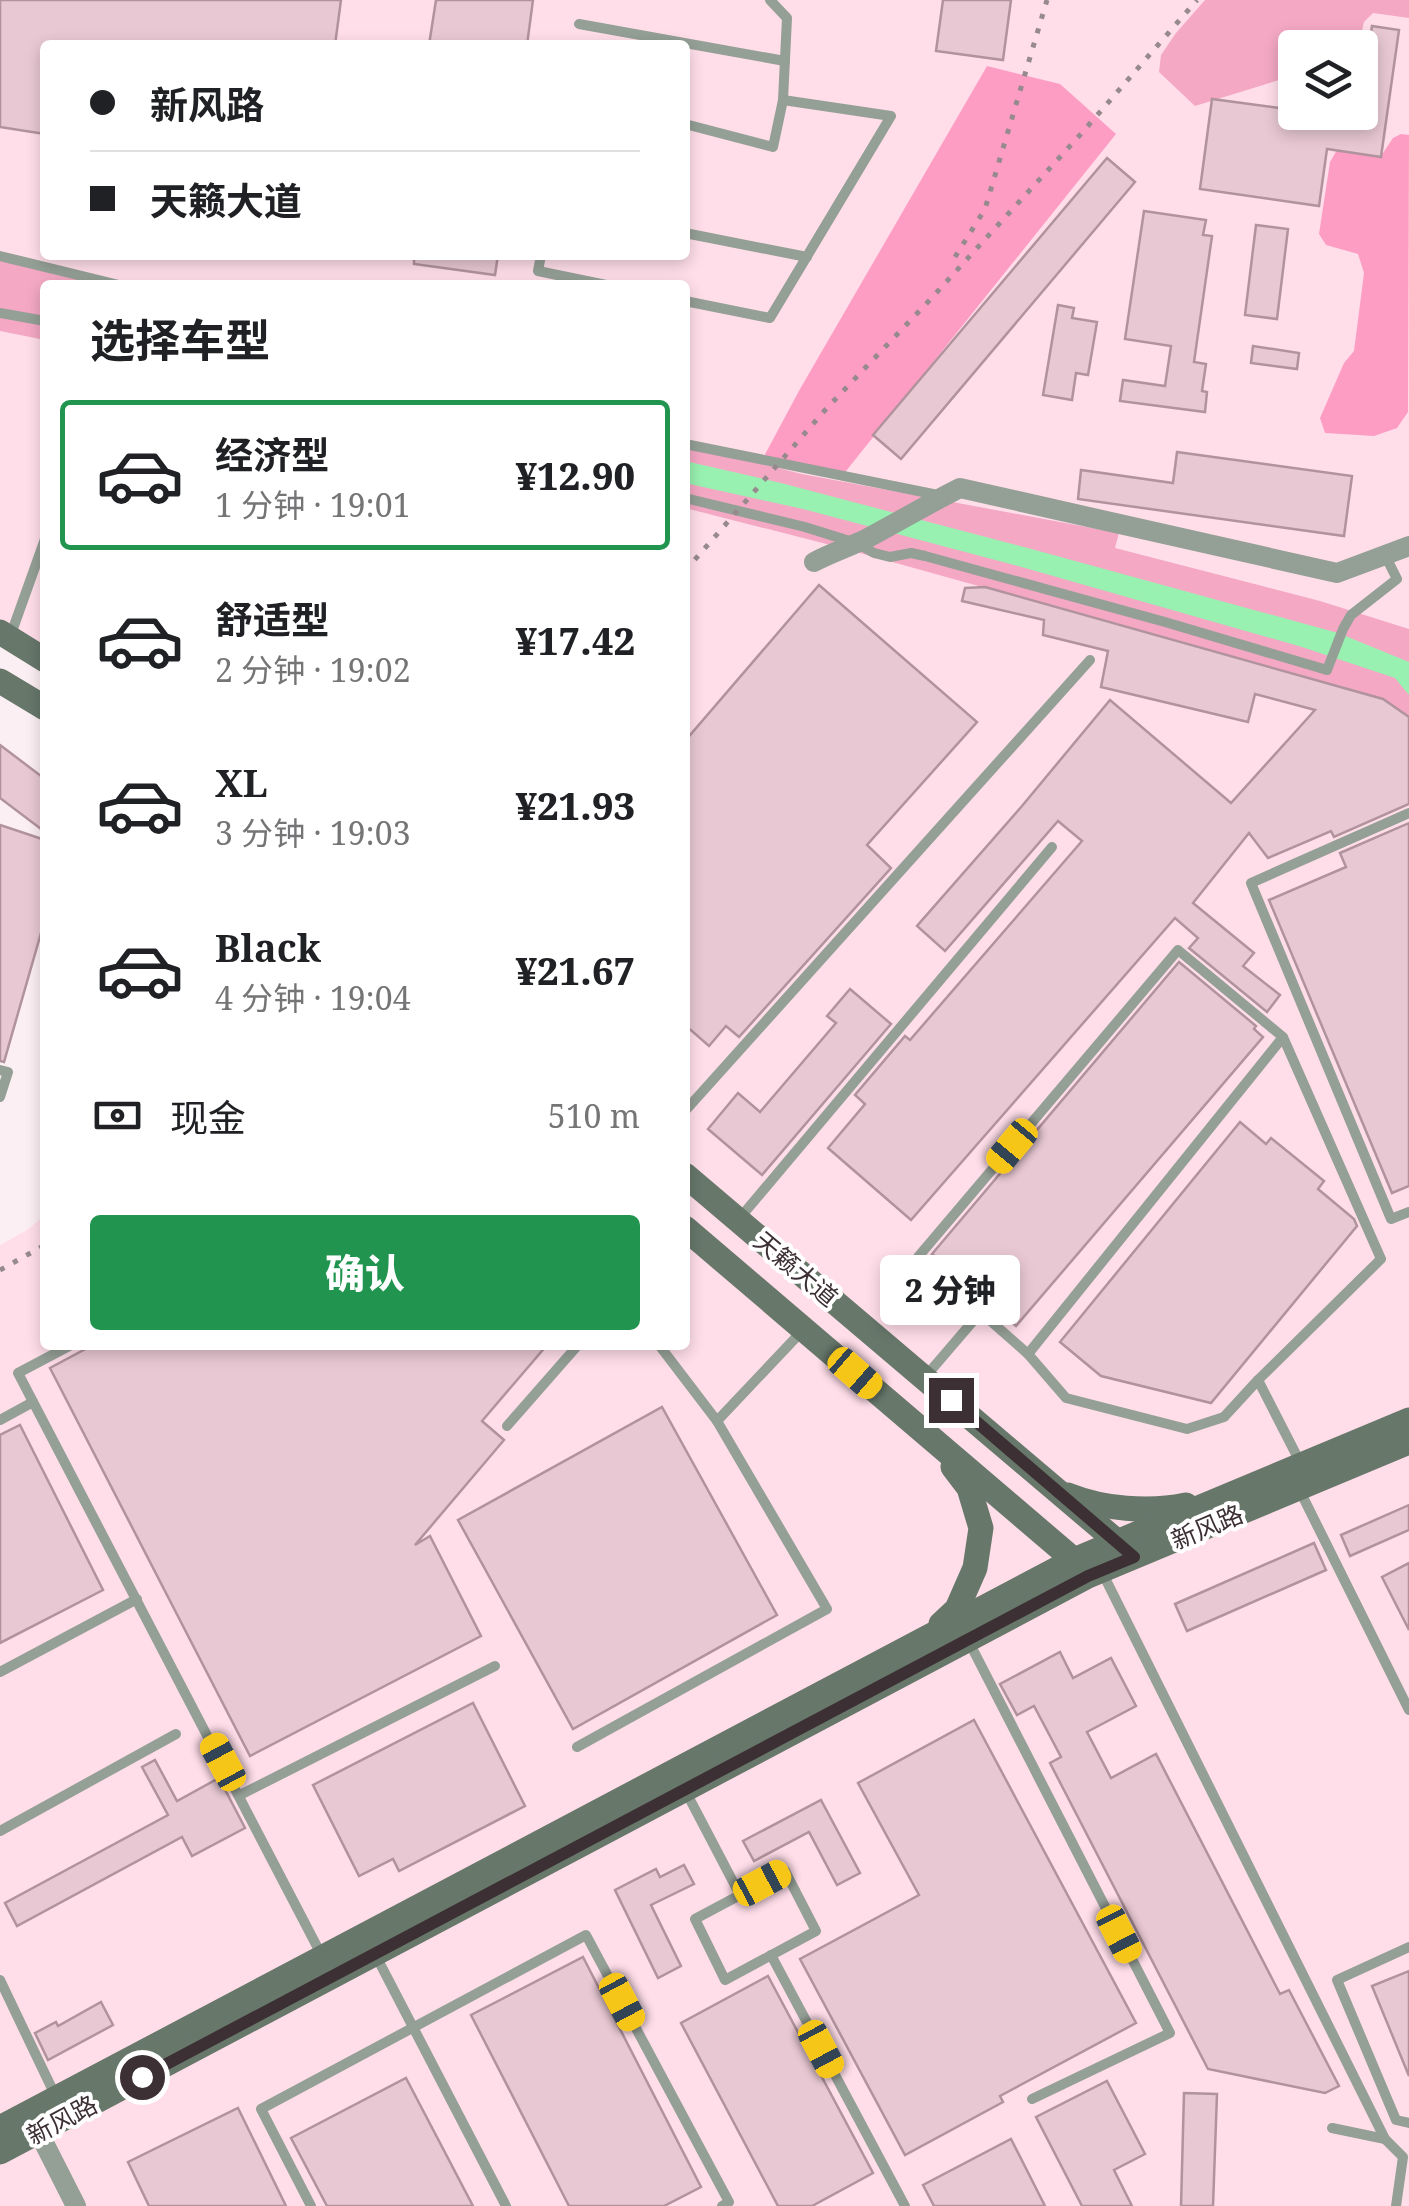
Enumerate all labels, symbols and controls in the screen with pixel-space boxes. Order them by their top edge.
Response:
map controls [1278,30,1378,130]
button: layers [1278,30,1378,130]
text: 新风路 [150,78,264,130]
text: 天籁大道 [150,174,302,226]
text: 选择车型 [90,309,270,370]
text: 经济型 [215,428,329,480]
icon: car [95,430,185,520]
text: ¥12.90 [515,449,635,501]
text: 1 分钟 · 19:01 [215,483,411,526]
text: 舒适型 [215,593,329,645]
icon: car [95,595,185,685]
text: ¥17.42 [515,614,635,666]
text: 2 分钟 · 19:02 [215,648,411,691]
text: XL [215,756,268,808]
icon: car [95,760,185,850]
text: ¥21.93 [515,779,635,831]
text: 3 分钟 · 19:03 [215,811,411,854]
text: Black [215,921,321,973]
icon: car [95,925,185,1015]
text: ¥21.67 [515,944,635,996]
text: 4 分钟 · 19:04 [215,976,411,1019]
icon: cash [90,1088,145,1143]
text: 现金 [170,1091,246,1143]
text: 510 m [548,1094,640,1137]
car [981,1113,1043,1179]
button: 确认 [90,1215,640,1330]
street label: 天籁大道 [747,1223,846,1313]
callout: 2 分钟 [881,1255,1021,1325]
text: 2 分钟 [905,1268,995,1311]
car [823,1342,887,1404]
route end [929,1378,974,1423]
street label: 新风路 [1165,1496,1248,1556]
car [196,1728,250,1796]
car [728,1856,796,1910]
car [1092,1900,1146,1968]
car [595,1968,649,2036]
car [794,2015,848,2083]
route start [120,2055,165,2100]
street label: 新风路 [20,2086,103,2152]

